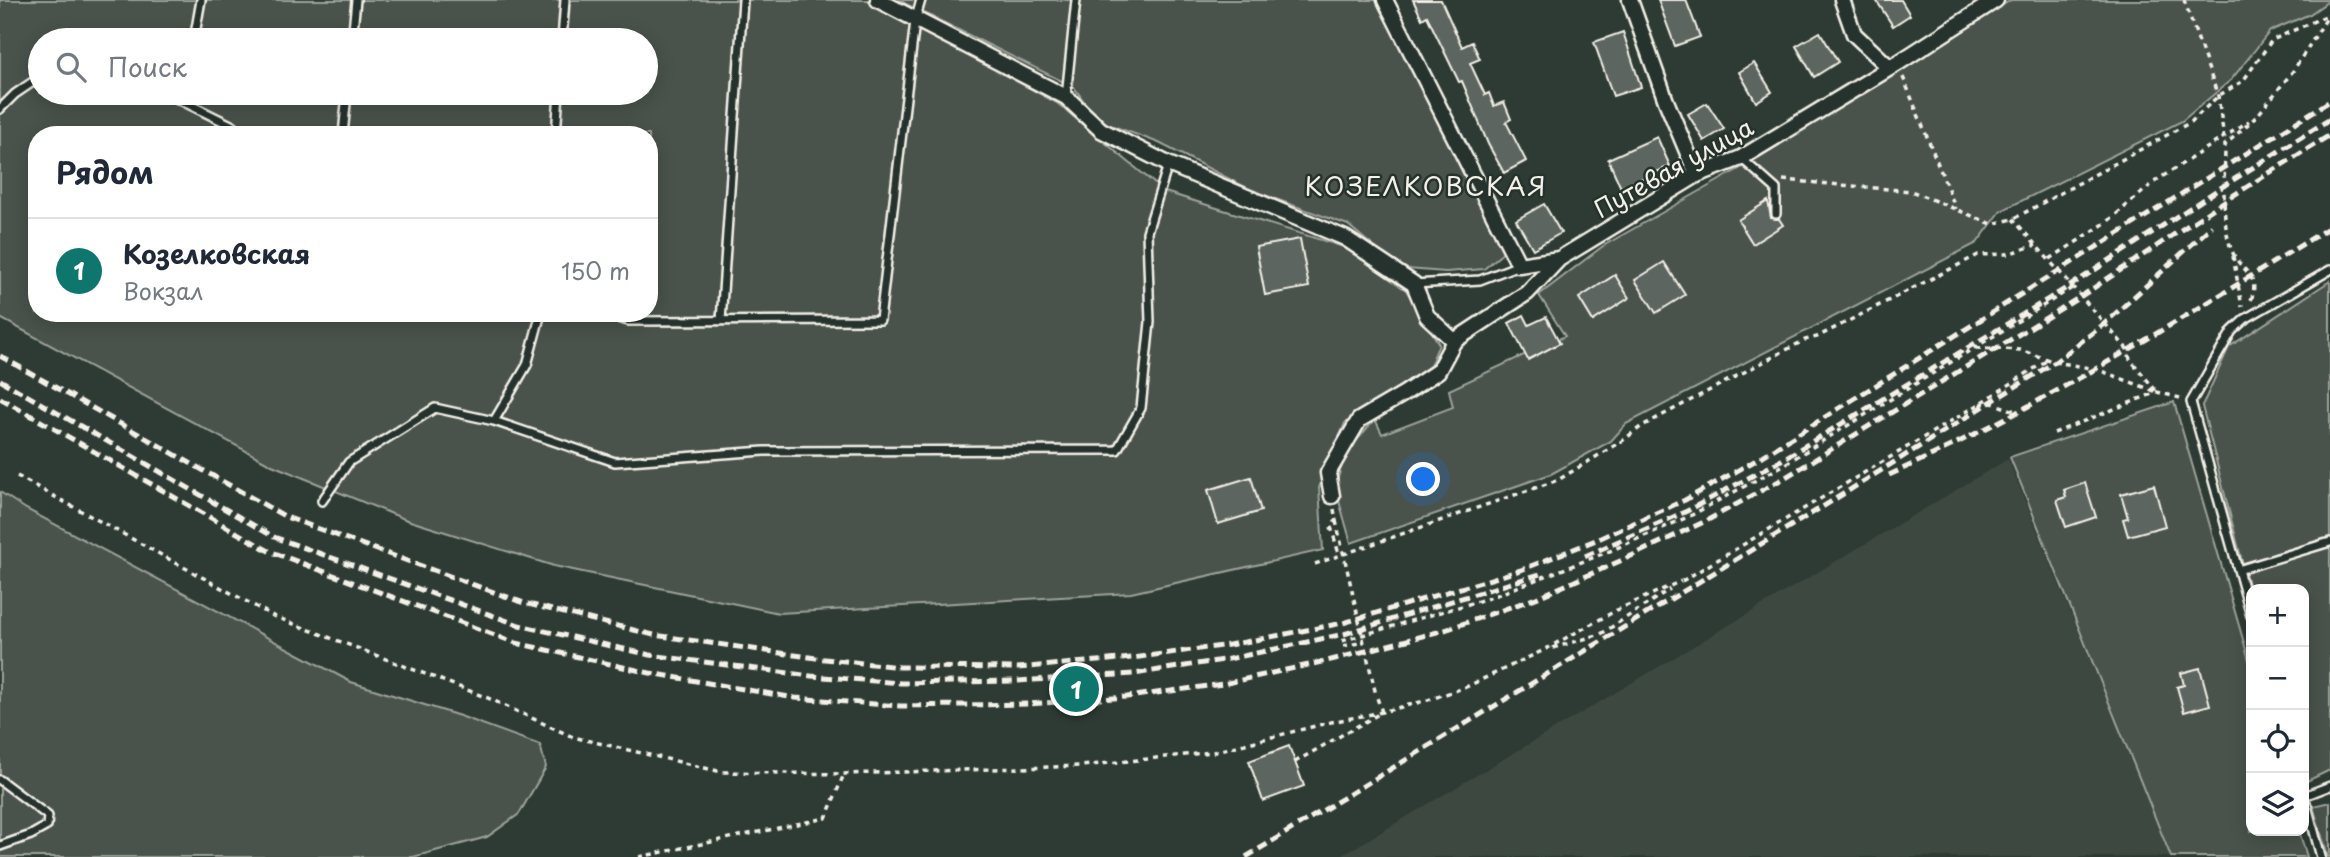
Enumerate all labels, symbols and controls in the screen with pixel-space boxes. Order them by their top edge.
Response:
search box [28,28,658,105]
text: Поиск [108,47,187,86]
icon: search [52,48,90,86]
street label: Путевая улица [1587,108,1759,226]
text: Рядом [56,149,154,194]
district label: КОЗЕЛКОВСКАЯ [1305,166,1547,205]
text: Козелковская [123,234,310,273]
text: 1 [74,253,85,288]
text: 150 m [561,253,630,288]
text: Вокзал [123,273,203,308]
your location [1406,462,1440,496]
map controls [2246,584,2309,836]
button: + [2246,584,2309,647]
button: − [2246,647,2309,710]
pin: 1 [1053,663,1099,715]
button: locate [2246,710,2309,773]
button: layers [2246,773,2309,836]

